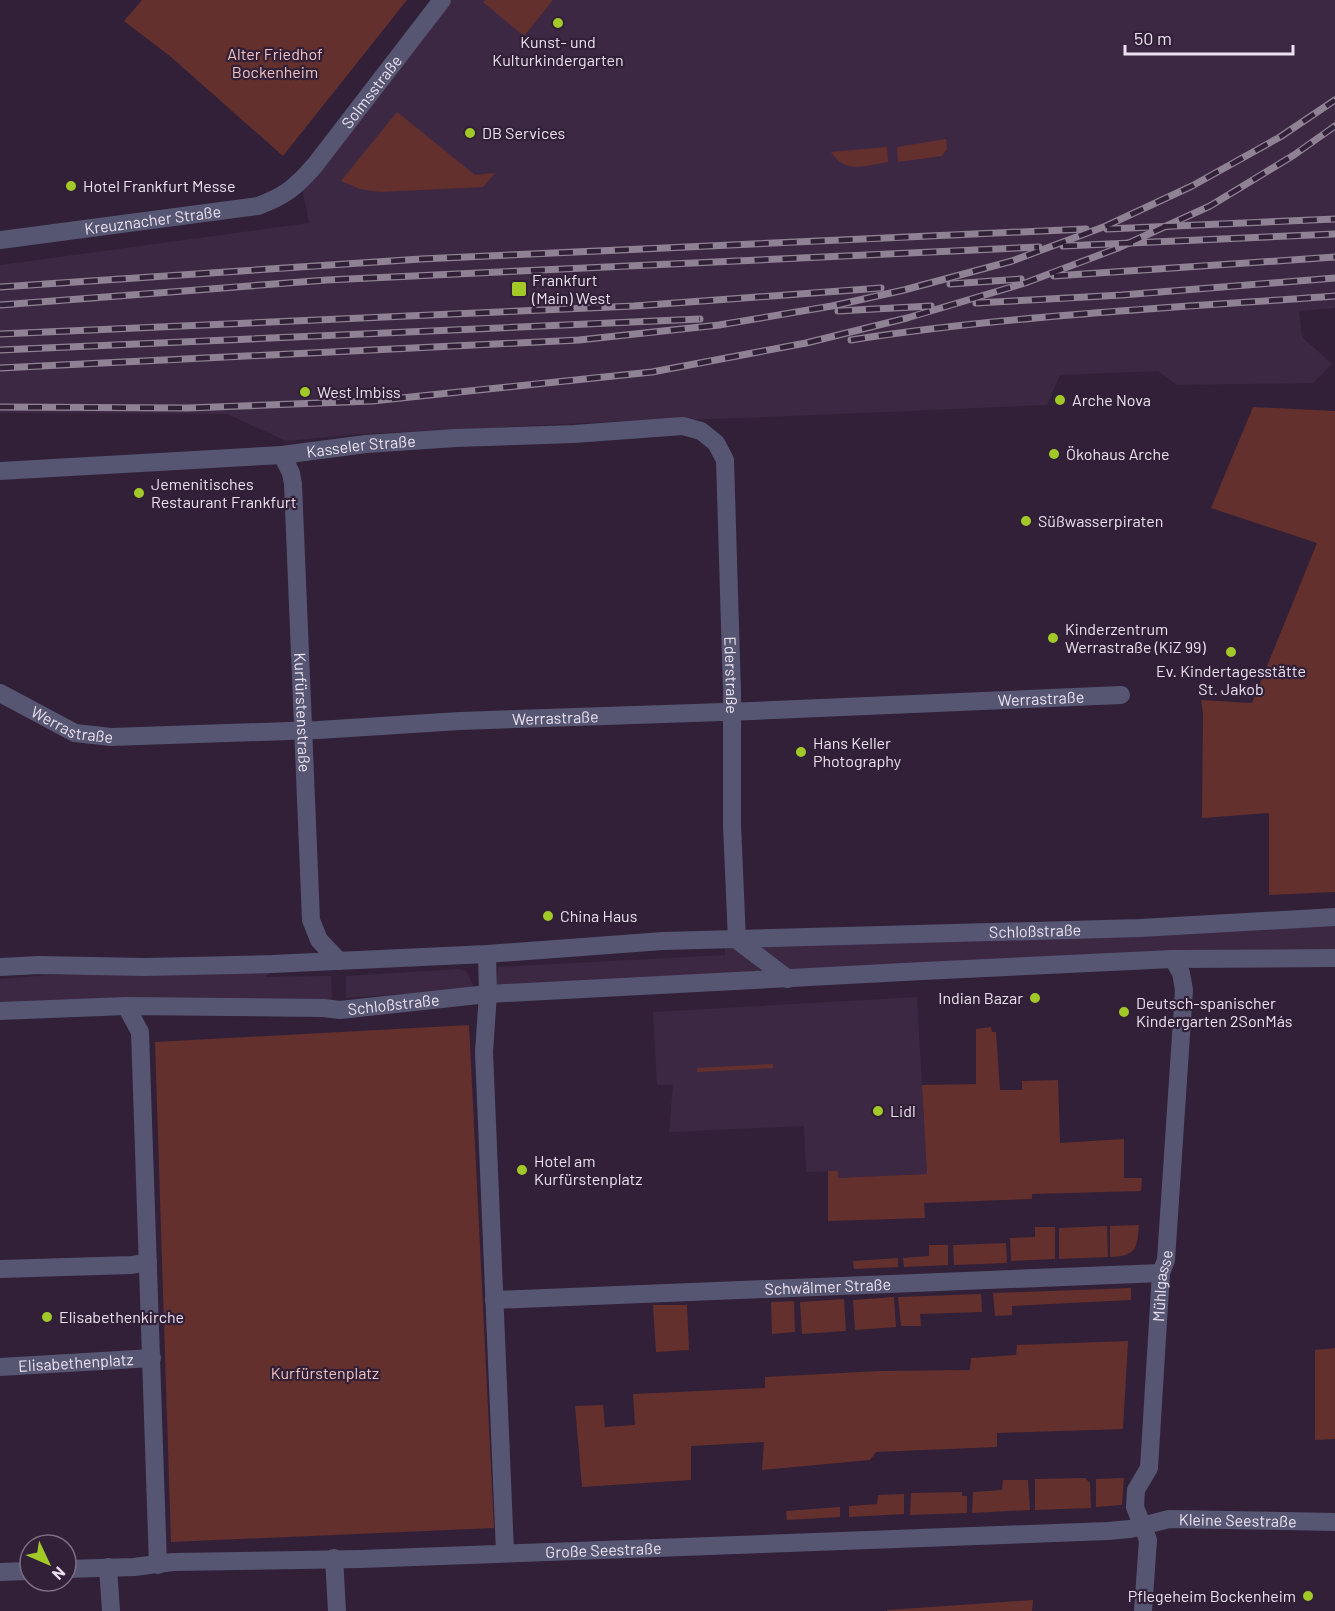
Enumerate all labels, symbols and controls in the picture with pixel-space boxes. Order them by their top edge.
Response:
marker: Kunst- und Kulturkindergarten [551,16,565,30]
scale bar [1125,18,1293,56]
text: 50 m [1134,27,1172,49]
place label: Kunst- und Kulturkindergarten [492,32,624,69]
park label: Alter Friedhof Bockenheim [227,44,323,81]
street label: Solmsstraße [337,51,405,132]
place label: DB Services [482,123,565,142]
marker: DB Services [463,126,477,140]
place label: Hotel Frankfurt Messe [83,176,235,195]
marker: Hotel Frankfurt Messe [64,179,78,193]
street label: Kreuznacher Straße [83,201,222,238]
place label: Frankfurt (Main) West [531,270,611,307]
marker: Frankfurt (Main) West [510,280,528,298]
place label: West Imbiss [317,382,401,401]
marker: West Imbiss [298,385,312,399]
place label: Arche Nova [1072,390,1151,409]
marker: Arche Nova [1053,393,1067,407]
street label: Kasseler Straße [305,431,416,461]
place label: Ökohaus Arche [1066,444,1169,463]
marker: Ökohaus Arche [1047,447,1061,461]
place label: Jemenitisches Restaurant Frankfurt [151,474,297,511]
marker: Jemenitisches Restaurant Frankfurt [132,486,146,500]
place label: Süßwasserpiraten [1038,511,1163,530]
marker: Süßwasserpiraten [1019,514,1033,528]
place label: Kinderzentrum Werrastraße (KiZ 99) [1065,619,1206,656]
marker: Kinderzentrum Werrastraße (KiZ 99) [1046,631,1060,645]
street label: Ederstraße [721,636,742,714]
marker: Ev. Kindertagesstätte St. Jakob [1224,645,1238,659]
street label: Kurfürstenstraße [291,652,315,773]
place label: Ev. Kindertagesstätte St. Jakob [1156,661,1306,698]
street label: Werrastraße [997,687,1085,709]
street label: Werrastraße [28,701,114,746]
street label: Werrastraße [512,706,599,728]
place label: Hans Keller Photography [813,733,902,770]
marker: Hans Keller Photography [794,745,808,759]
place label: China Haus [560,906,637,925]
marker: China Haus [541,909,555,923]
street label: Schloßstraße [989,920,1081,941]
place label: Indian Bazar [938,988,1023,1007]
street label: Schloßstraße [347,989,440,1018]
marker: Indian Bazar [1028,991,1042,1005]
place label: Deutsch-spanischer Kindergarten 2SonMás [1136,993,1293,1030]
marker: Deutsch-spanischer Kindergarten 2SonMás [1117,1005,1131,1019]
place label: Lidl [890,1101,916,1120]
marker: Lidl [871,1104,885,1118]
place label: Hotel am Kurfürstenplatz [534,1151,642,1188]
marker: Hotel am Kurfürstenplatz [515,1163,529,1177]
street label: Mühlgasse [1148,1249,1176,1322]
street label: Schwälmer Straße [764,1274,891,1298]
place label: Elisabethenkirche [59,1307,184,1326]
marker: Elisabethenkirche [40,1310,54,1324]
street label: Elisabethenplatz [18,1349,134,1375]
park label: Kurfürstenplatz [271,1363,379,1382]
street label: Kleine Seestraße [1179,1509,1297,1530]
north arrow [18,1533,78,1593]
street label: Große Seestraße [545,1538,662,1561]
text: N [49,1563,70,1584]
place label: Pflegeheim Bockenheim [1128,1586,1296,1605]
marker: Pflegeheim Bockenheim [1301,1589,1315,1603]

